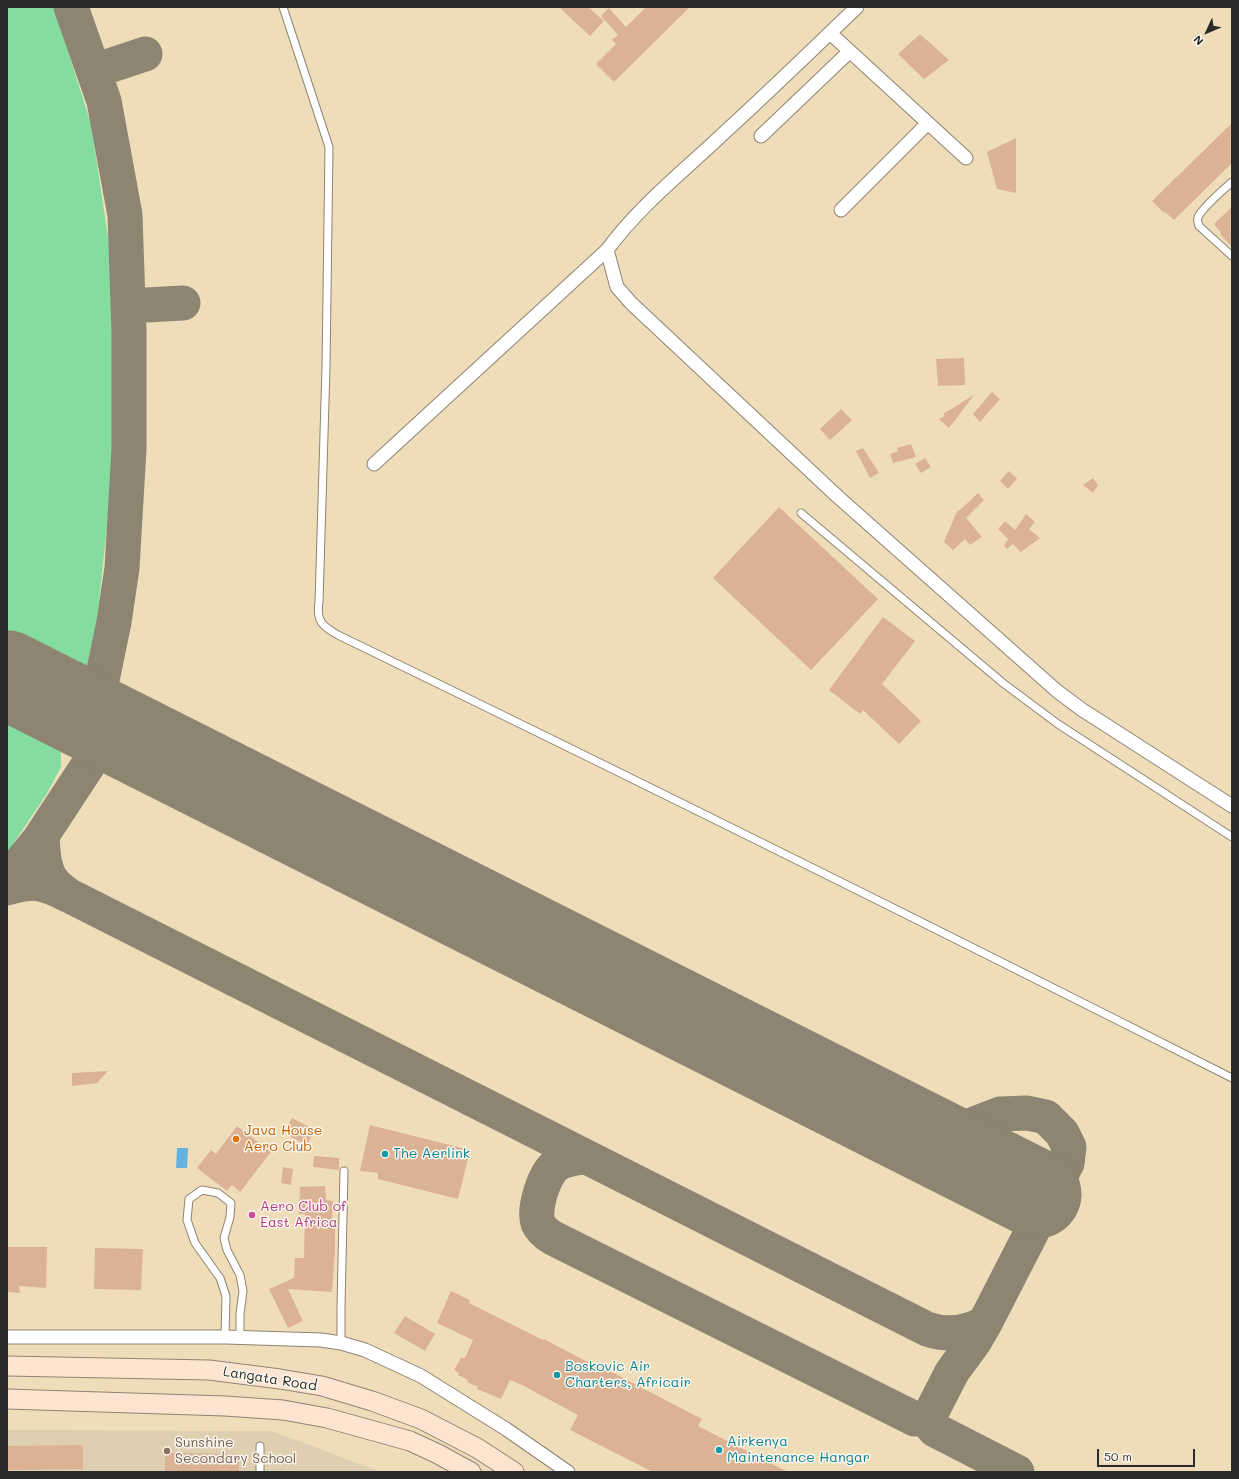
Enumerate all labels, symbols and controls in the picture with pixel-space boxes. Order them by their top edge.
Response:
north arrow [1187,12,1227,52]
text: N [1190,32,1206,49]
place label: Java House Aero Club [244,1123,322,1156]
marker: Java House Aero Club [231,1134,241,1144]
place label: The Aerlink [393,1146,470,1162]
marker: The Aerlink [380,1149,390,1159]
place label: Aero Club of East Africa [260,1199,346,1232]
marker: Aero Club of East Africa [247,1210,257,1220]
place label: Boskovic Air Charters, Africair [565,1359,691,1392]
street label: Langata Road [222,1363,318,1395]
marker: Boskovic Air Charters, Africair [552,1370,562,1380]
place label: Airkenya Maintenance Hangar [727,1434,870,1466]
place label: Sunshine Secondary School [175,1435,296,1468]
scale bar [1099,1441,1197,1467]
marker: Airkenya Maintenance Hangar [714,1445,724,1455]
marker: Sunshine Secondary School [162,1446,172,1456]
text: 50 m [1104,1448,1132,1464]

